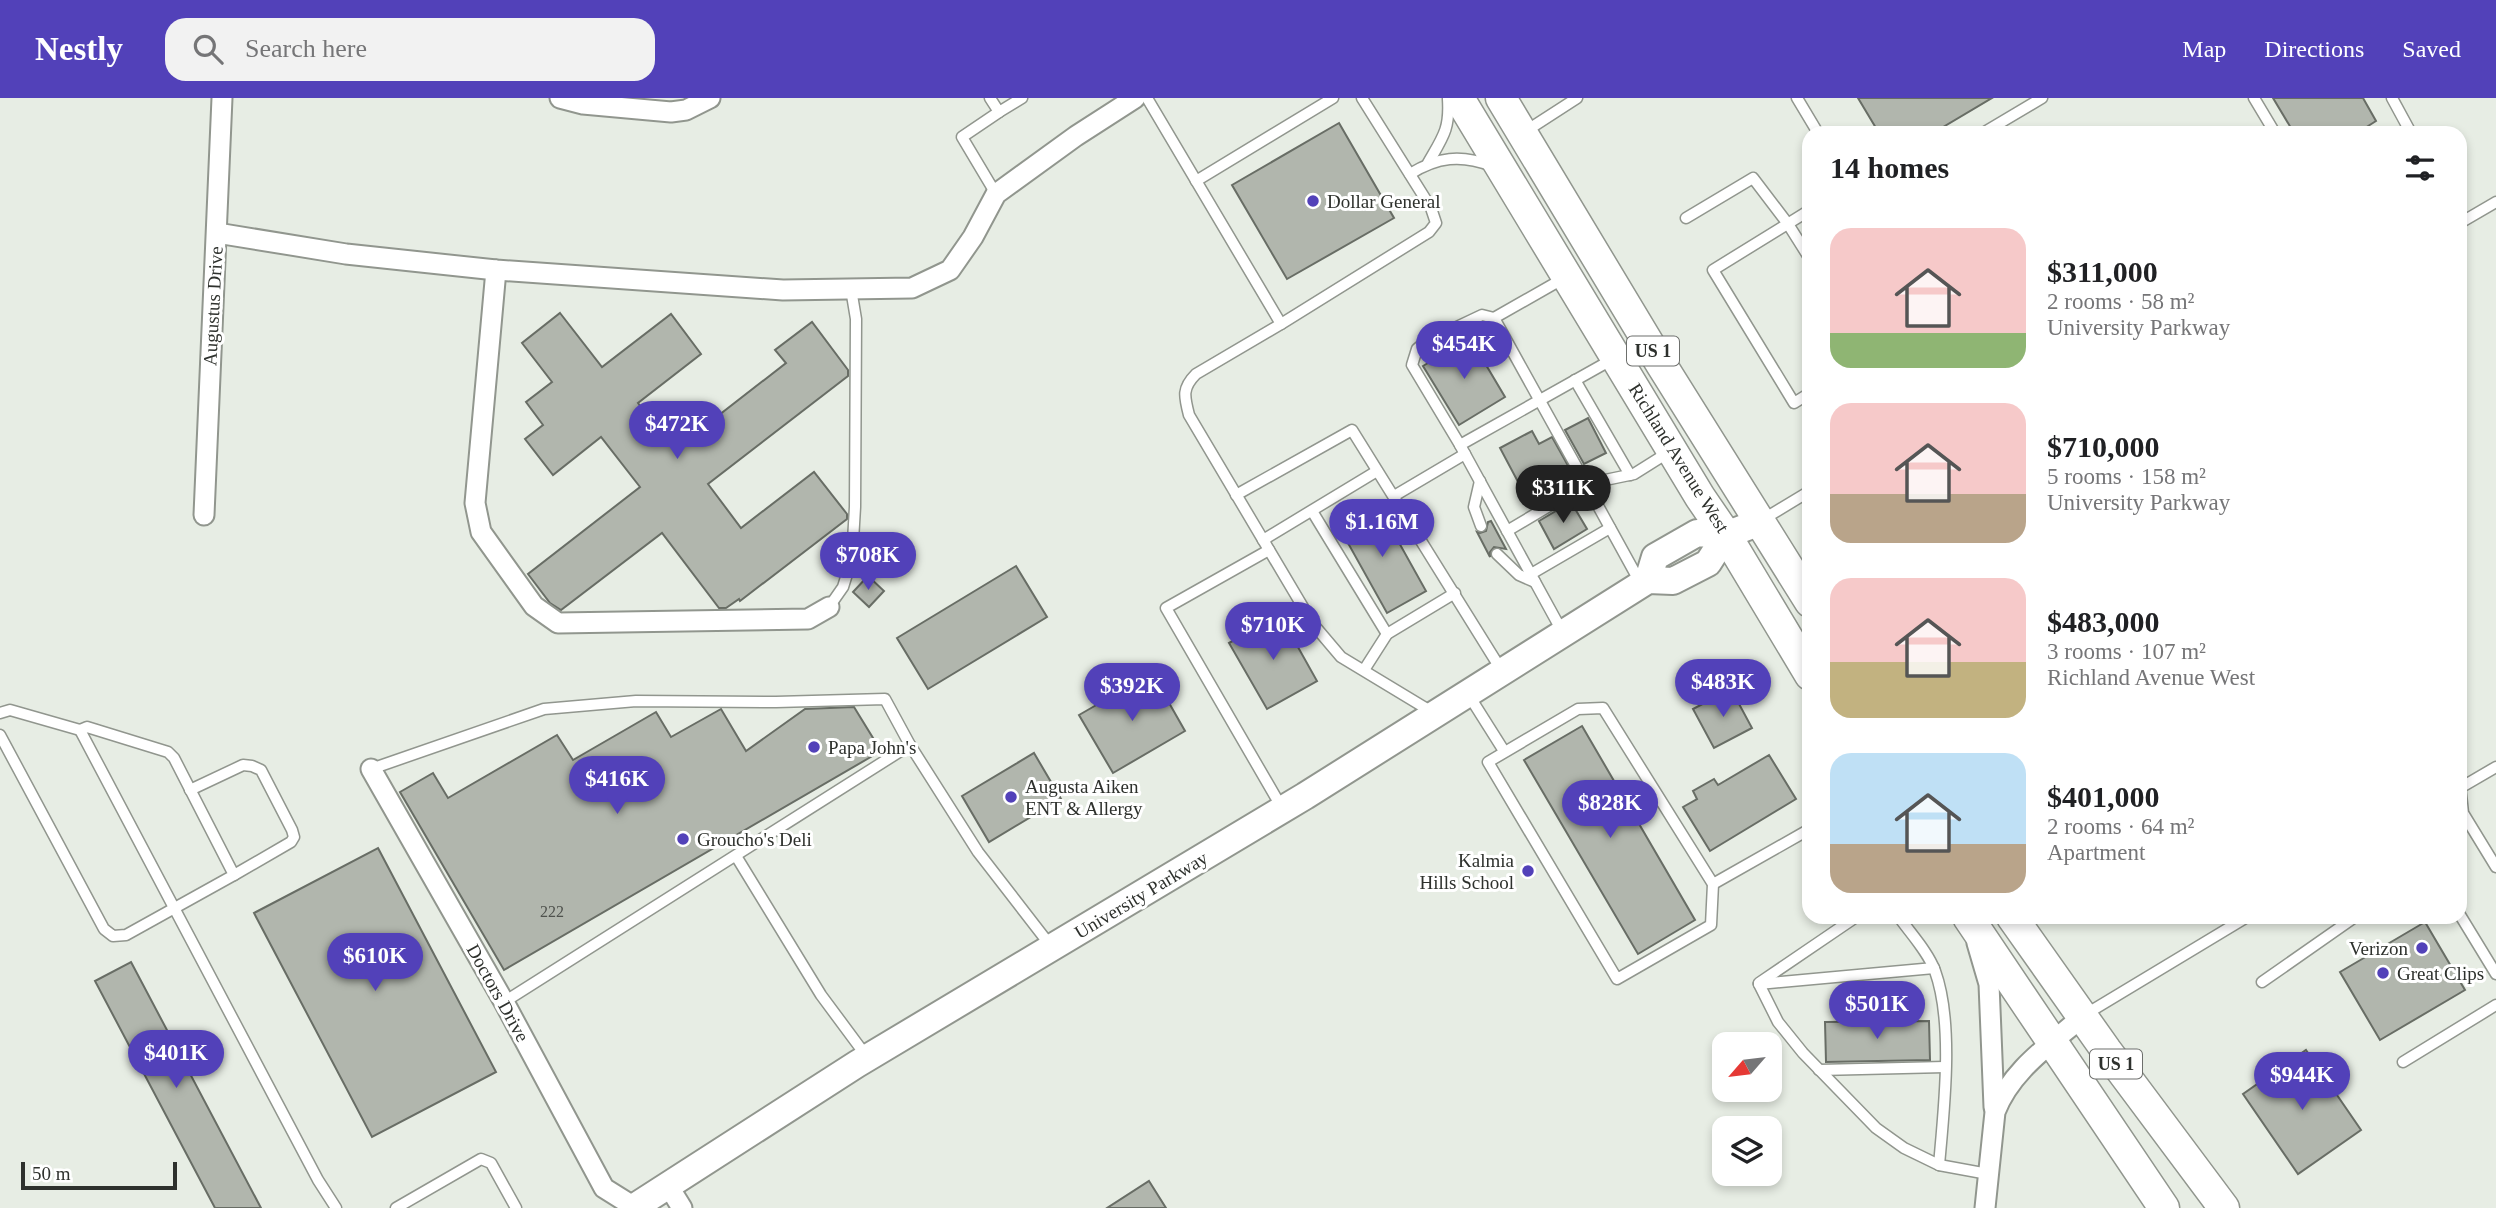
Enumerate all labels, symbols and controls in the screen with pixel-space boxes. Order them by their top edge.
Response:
search box [165,18,655,81]
icon: search [189,30,227,68]
text: Nestly [35,31,123,67]
text: Search here [245,34,367,63]
text: Map [2182,36,2226,62]
text: Directions [2264,36,2364,62]
text: Saved [2402,36,2461,62]
icon: filters [2401,149,2439,187]
text: 14 homes [1830,151,1949,184]
place label: Dollar General [1327,191,1440,212]
marker: Dollar General [1305,193,1321,209]
street label: Augustus Drive [199,246,227,366]
text: $311,000 [2047,255,2158,288]
icon: home [1886,256,1970,340]
text: 2 rooms · 58 m² [2047,289,2194,314]
text: University Parkway [2047,315,2230,340]
pin: $454K [1415,322,1513,381]
text: $454K [1432,331,1496,356]
road number: US 1 [1627,337,1679,366]
street label: Richland Avenue West [1625,380,1734,537]
pin: $472K [628,402,726,461]
text: $472K [645,411,709,436]
text: $710,000 [2047,430,2160,463]
icon: home [1886,431,1970,515]
text: 5 rooms · 158 m² [2047,464,2206,489]
pin: $311K [1514,466,1612,525]
text: $311K [1532,475,1594,500]
text: University Parkway [2047,490,2230,515]
pin: $1.16M [1325,500,1439,559]
text: $1.16M [1345,509,1419,534]
pin: $708K [819,532,917,592]
text: $708K [836,542,900,567]
pin: $710K [1224,602,1322,662]
text: $483,000 [2047,605,2160,638]
icon: home [1886,606,1970,690]
text: $710K [1241,612,1305,637]
text: 3 rooms · 107 m² [2047,639,2206,664]
pin: $483K [1674,660,1772,719]
pin: $392K [1083,664,1181,723]
text: Richland Avenue West [2047,665,2255,690]
text: $483K [1691,669,1755,694]
text: $392K [1100,673,1164,698]
place label: Papa John's [828,737,916,758]
marker: Papa John's [806,739,822,755]
pin: $416K [568,756,666,816]
text: $416K [585,766,649,791]
place label: Augusta Aiken ENT & Allergy [1025,776,1143,819]
pin: $828K [1561,780,1659,840]
text: $401,000 [2047,780,2160,813]
icon: home [1886,781,1970,865]
marker: Augusta Aiken ENT & Allergy [1003,789,1019,805]
text: $828K [1578,790,1642,815]
text: 2 rooms · 64 m² [2047,814,2194,839]
place label: Groucho's Deli [697,829,812,850]
marker: Groucho's Deli [675,831,691,847]
text: Apartment [2047,840,2145,865]
street label: University Parkway [1071,847,1212,943]
place label: Kalmia Hills School [1420,850,1515,893]
marker: Kalmia Hills School [1520,863,1536,879]
house number: 222 [540,903,564,920]
pin: $610K [326,934,424,993]
place label: Verizon [2349,938,2408,959]
marker: Verizon [2414,940,2430,956]
street label: Doctors Drive [463,941,533,1045]
text: $610K [343,943,407,968]
place label: Great Clips [2397,963,2484,984]
marker: Great Clips [2375,965,2391,981]
pin: $501K [1828,982,1926,1041]
text: $501K [1845,991,1909,1016]
pin: $401K [127,1030,225,1090]
north arrow [1712,1032,1782,1102]
map controls [1712,1032,1782,1186]
text: $401K [144,1040,208,1065]
road number: US 1 [2090,1049,2142,1079]
pin: $944K [2253,1052,2351,1112]
text: $944K [2270,1062,2334,1087]
button: layers [1712,1116,1782,1186]
scale bar [21,1159,177,1191]
text: 50 m [32,1163,71,1184]

